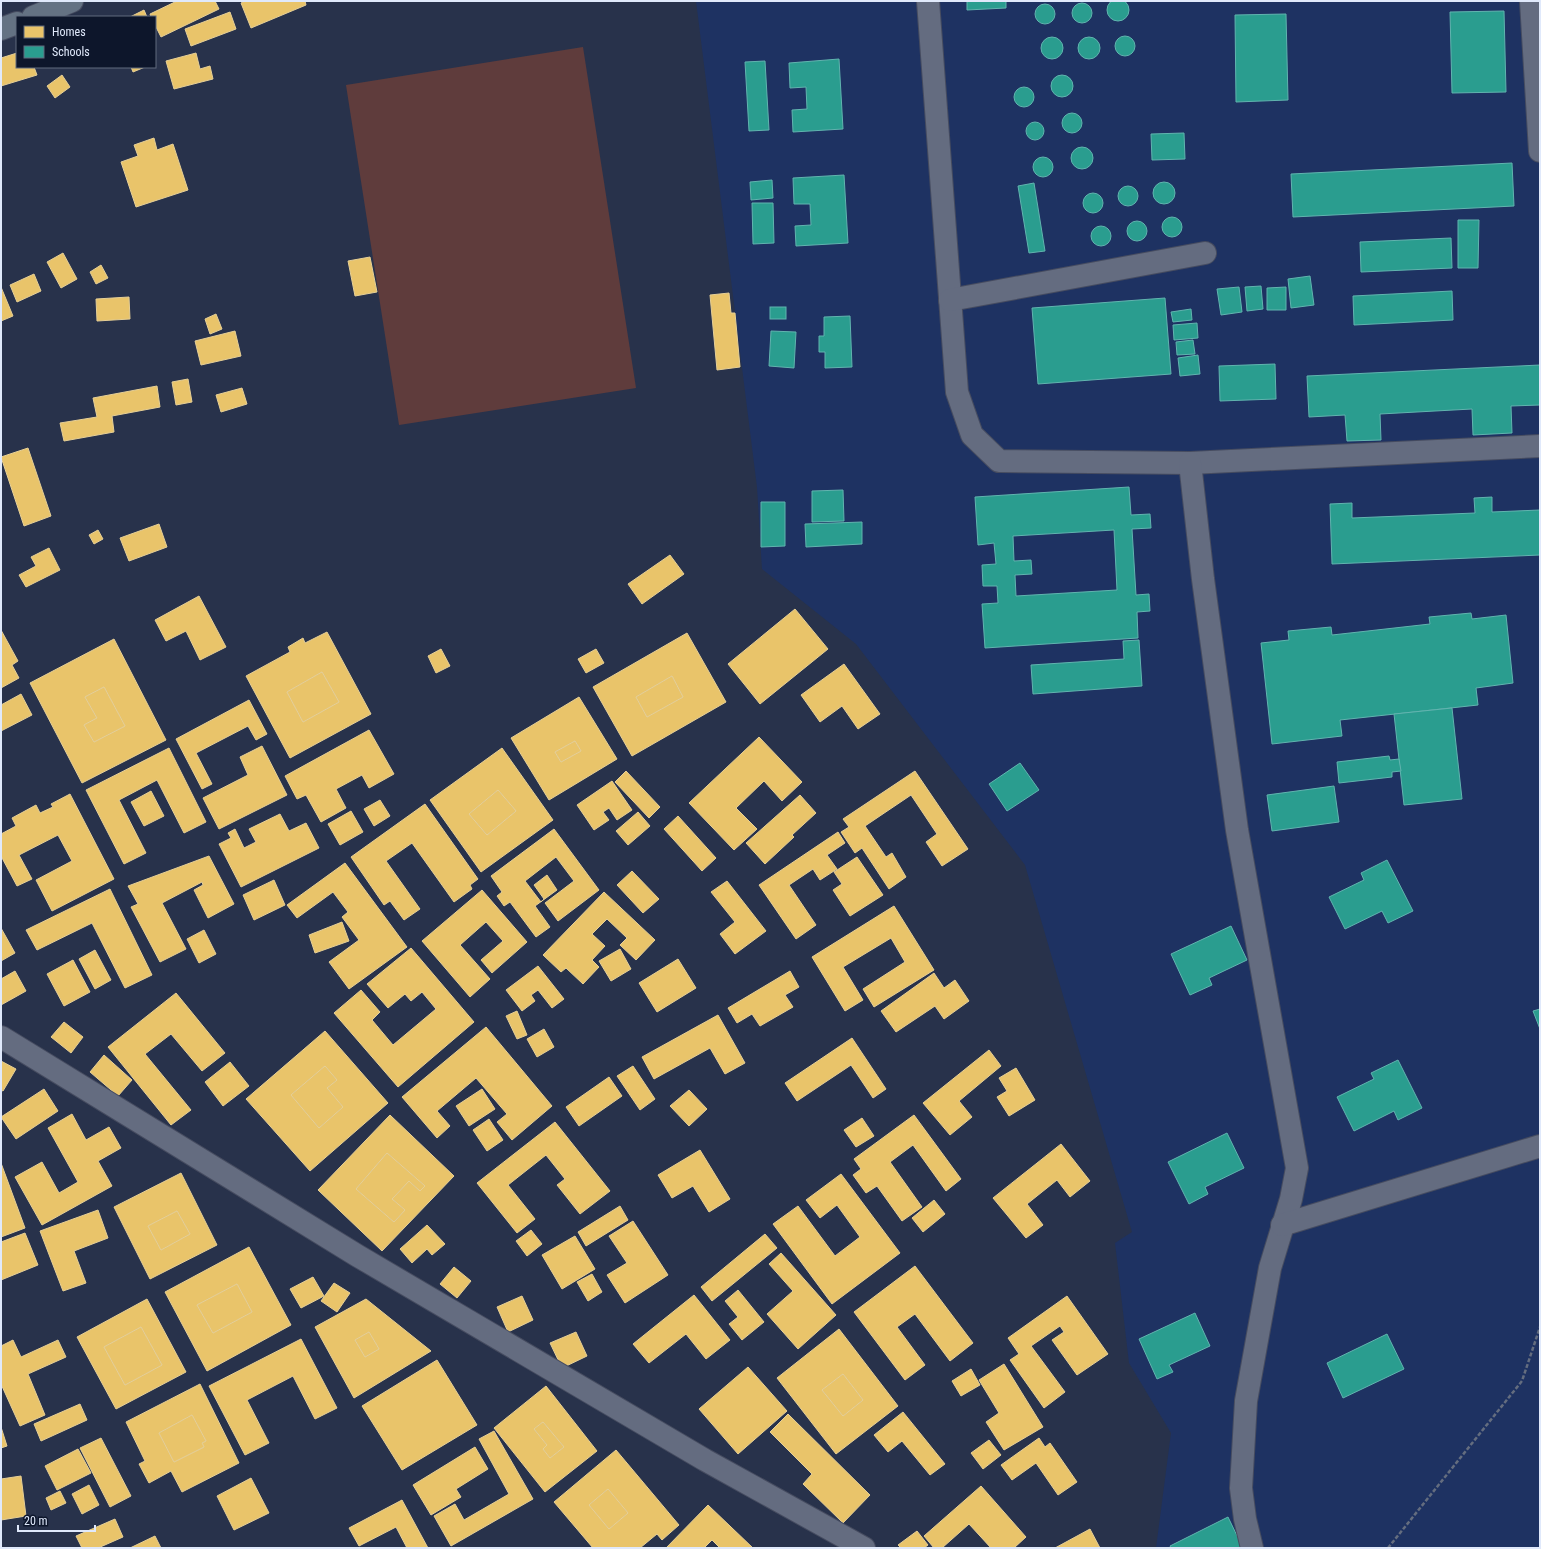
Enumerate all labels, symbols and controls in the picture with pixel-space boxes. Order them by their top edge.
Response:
legend [16,16,156,68]
text: Homes [52,25,86,39]
text: Schools [52,45,90,59]
scale bar [18,1507,95,1533]
text: 20 m [24,1514,48,1528]

